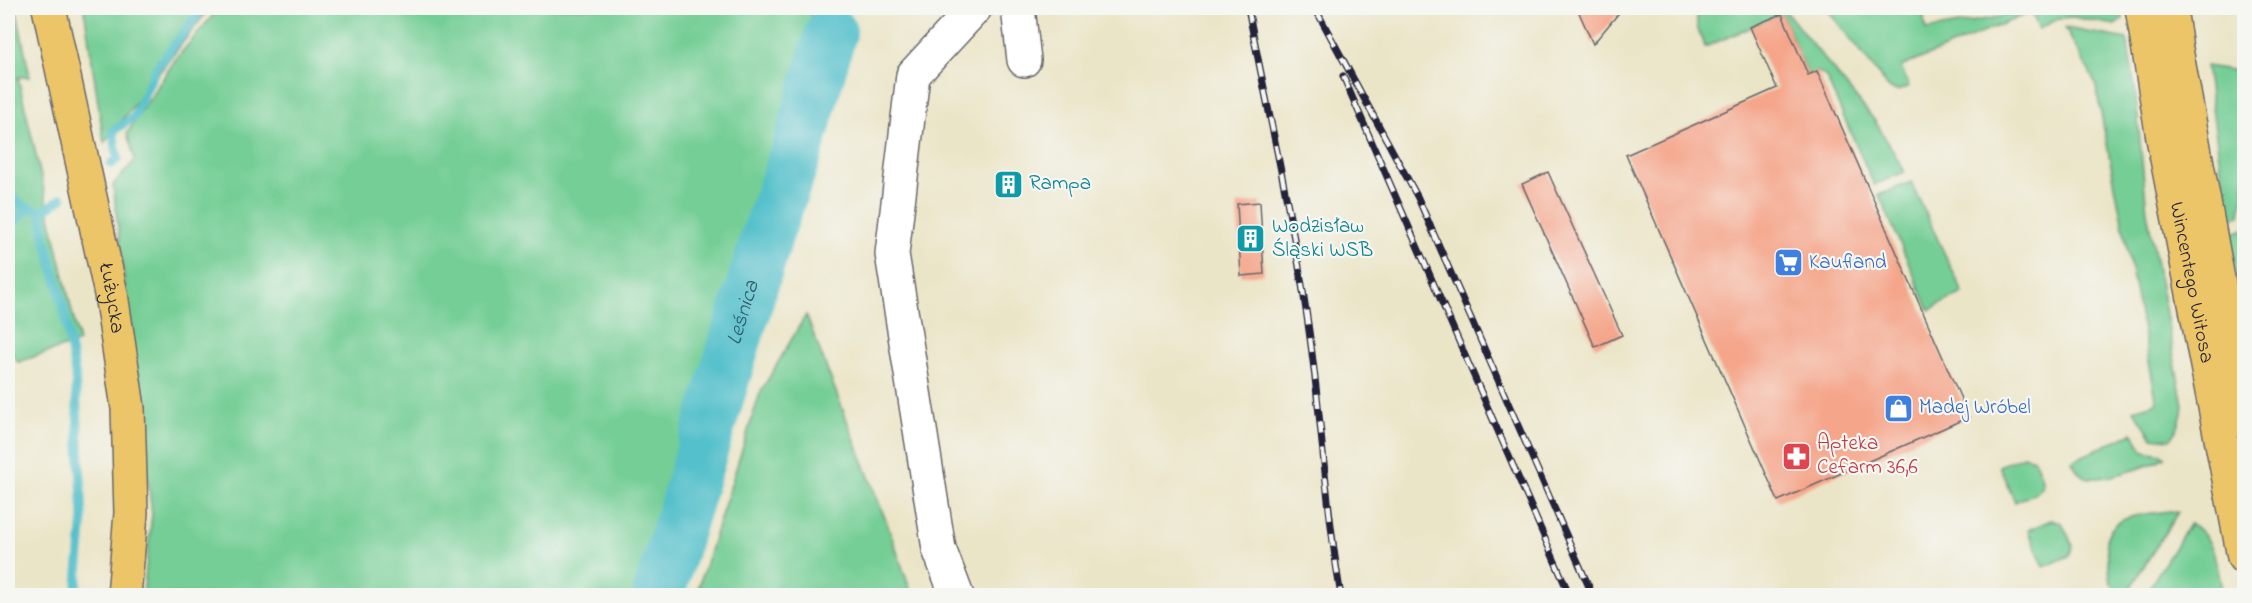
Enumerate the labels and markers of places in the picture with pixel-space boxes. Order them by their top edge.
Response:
building icon: Rampa [992,168,1024,200]
place label: Rampa [1029,169,1091,199]
place label: Wodzisław Śląski WSB [1272,212,1373,266]
building icon: Wodzisław Śląski WSB [1235,223,1267,255]
supermarket icon: Kaufland [1772,247,1804,279]
place label: Kaufland [1809,248,1887,278]
shop icon: Madej Wróbel [1882,392,1914,424]
place label: Madej Wróbel [1919,393,2031,423]
place label: Apteka Cefarm 36,6 [1817,429,1918,483]
pharmacy icon: Apteka Cefarm 36,6 [1780,440,1812,472]

